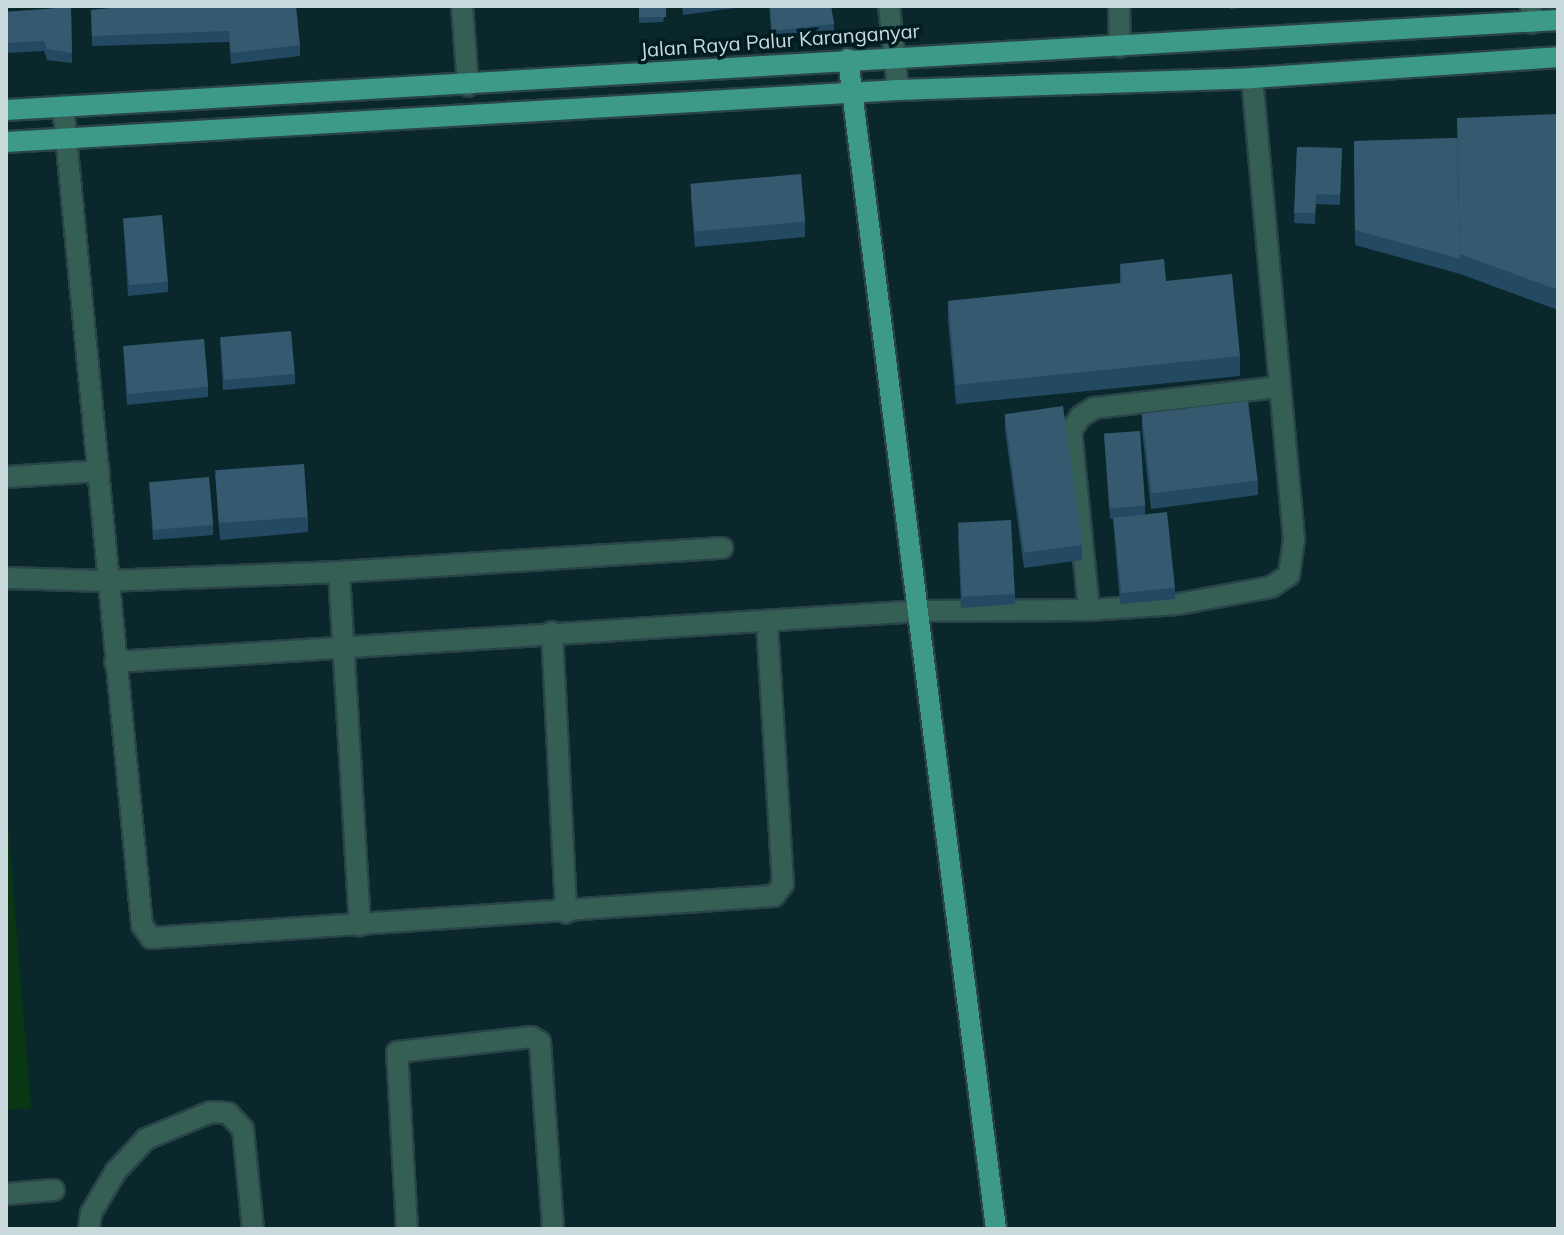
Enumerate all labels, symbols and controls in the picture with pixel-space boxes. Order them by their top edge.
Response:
street label: Jalan Raya Palur Karanganyar [640,18,920,62]

